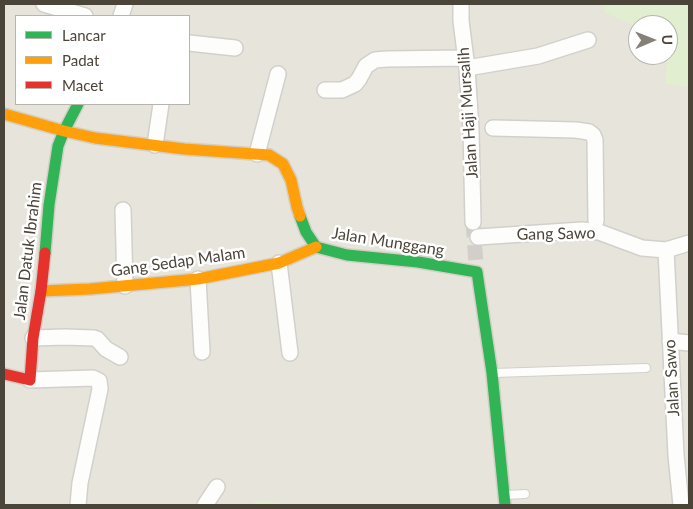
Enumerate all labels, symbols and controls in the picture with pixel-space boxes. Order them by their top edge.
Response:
legend [15,15,190,105]
north arrow [628,15,678,65]
text: Lancar [62,26,106,44]
text: U [659,34,676,45]
street label: Jalan Haji Mursalih [454,47,482,179]
text: Padat [62,51,99,69]
text: Macet [62,76,103,94]
street label: Jalan Datuk Ibrahim [10,181,46,321]
street label: Jalan Munggang [330,224,446,260]
street label: Gang Sawo [516,224,596,244]
street label: Gang Sedap Malam [110,243,246,281]
street label: Jalan Sawo [660,339,684,417]

